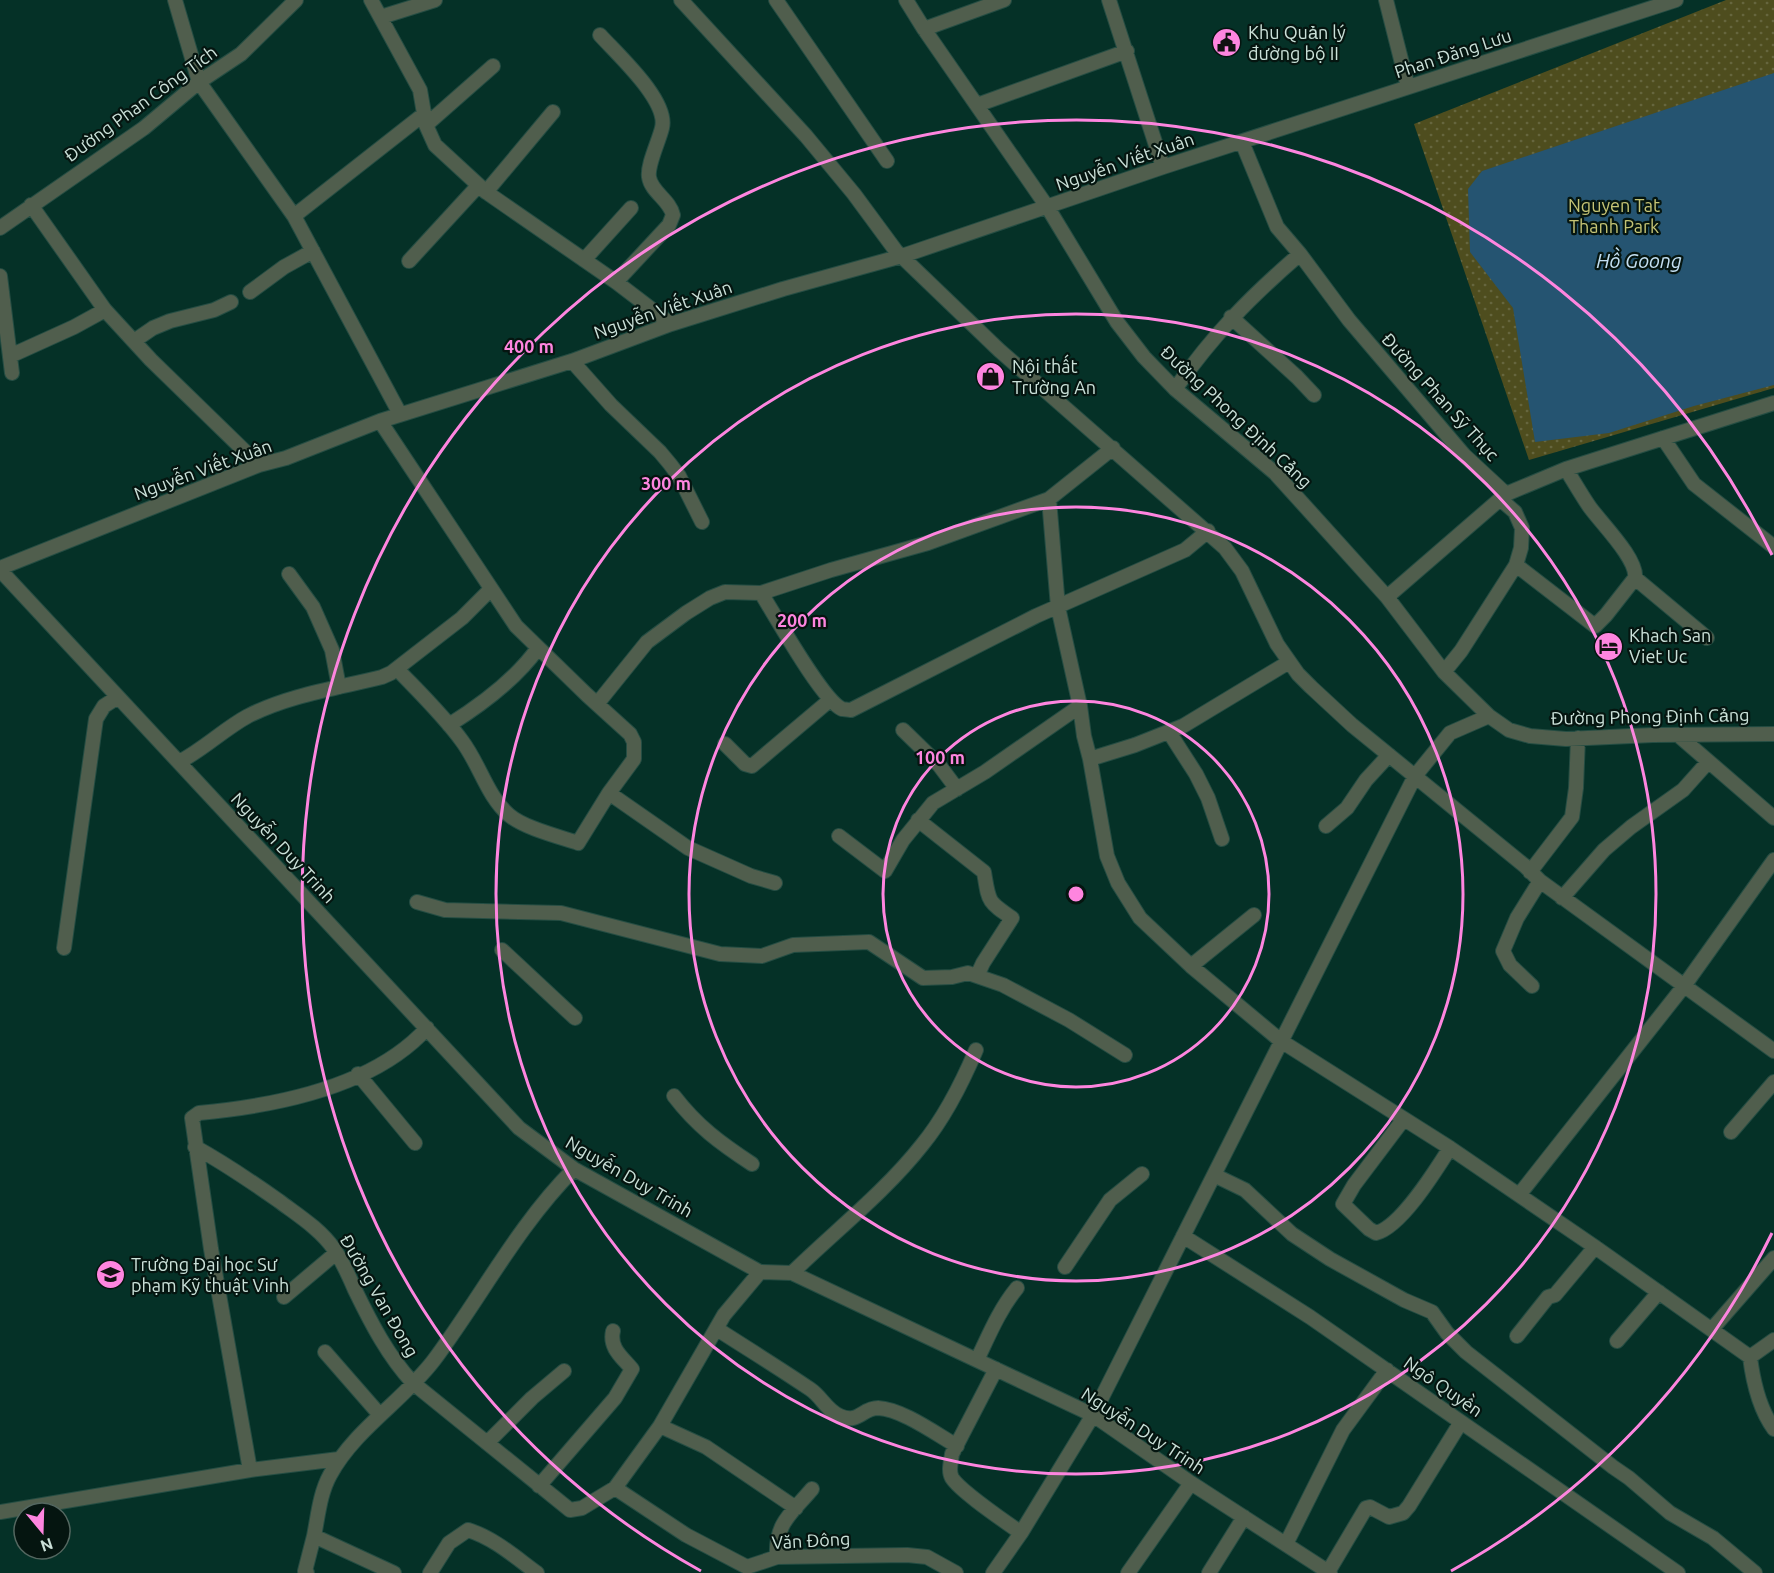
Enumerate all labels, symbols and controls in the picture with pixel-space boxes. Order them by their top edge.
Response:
place label: Khu Quản lý đường bộ II [1248,22,1346,63]
street label: Phan Đăng Lưu [1392,25,1514,81]
public building icon: Khu Quản lý đường bộ II [1211,27,1243,59]
street label: Đường Phan Công Tích [60,41,220,165]
street label: Nguyễn Viết Xuân [1052,126,1196,194]
park label: Nguyen Tat Thanh Park [1568,195,1660,236]
water label: Hồ Goong [1596,246,1682,272]
street label: Nguyễn Viết Xuân [590,274,734,342]
street label: Đường Phan Sỹ Thục [1378,328,1503,464]
text: 400 m [504,336,554,356]
street label: Đường Phong Định Cảng [1157,341,1316,491]
place label: Nội thất Trường An [1012,354,1096,397]
shop icon: Nội thất Trường An [975,361,1007,393]
street label: Nguyễn Viết Xuân [130,433,274,503]
text: 300 m [641,473,691,493]
text: 200 m [777,610,827,630]
place label: Khach San Viet Uc [1629,625,1711,666]
hotel icon: Khach San Viet Uc [1592,630,1624,662]
street label: Đường Phong Định Cảng [1550,704,1750,728]
text: 100 m [915,747,965,767]
street label: Nguyễn Duy Trinh [228,786,342,907]
centre of rings [1066,884,1086,904]
street label: Nguyễn Duy Trinh [562,1130,698,1221]
street label: Đường Van Đong [337,1231,423,1360]
place label: Trường Đại học Sư phạm Kỹ thuật Vinh [131,1254,289,1295]
school or university icon: Trường Đại học Sư phạm Kỹ thuật Vinh [94,1259,126,1291]
street label: Ngô Quyền [1400,1350,1488,1421]
street label: Nguyễn Duy Trinh [1078,1381,1210,1478]
north arrow [12,1501,72,1561]
street label: Văn Đông [771,1528,851,1552]
text: N [38,1535,55,1556]

